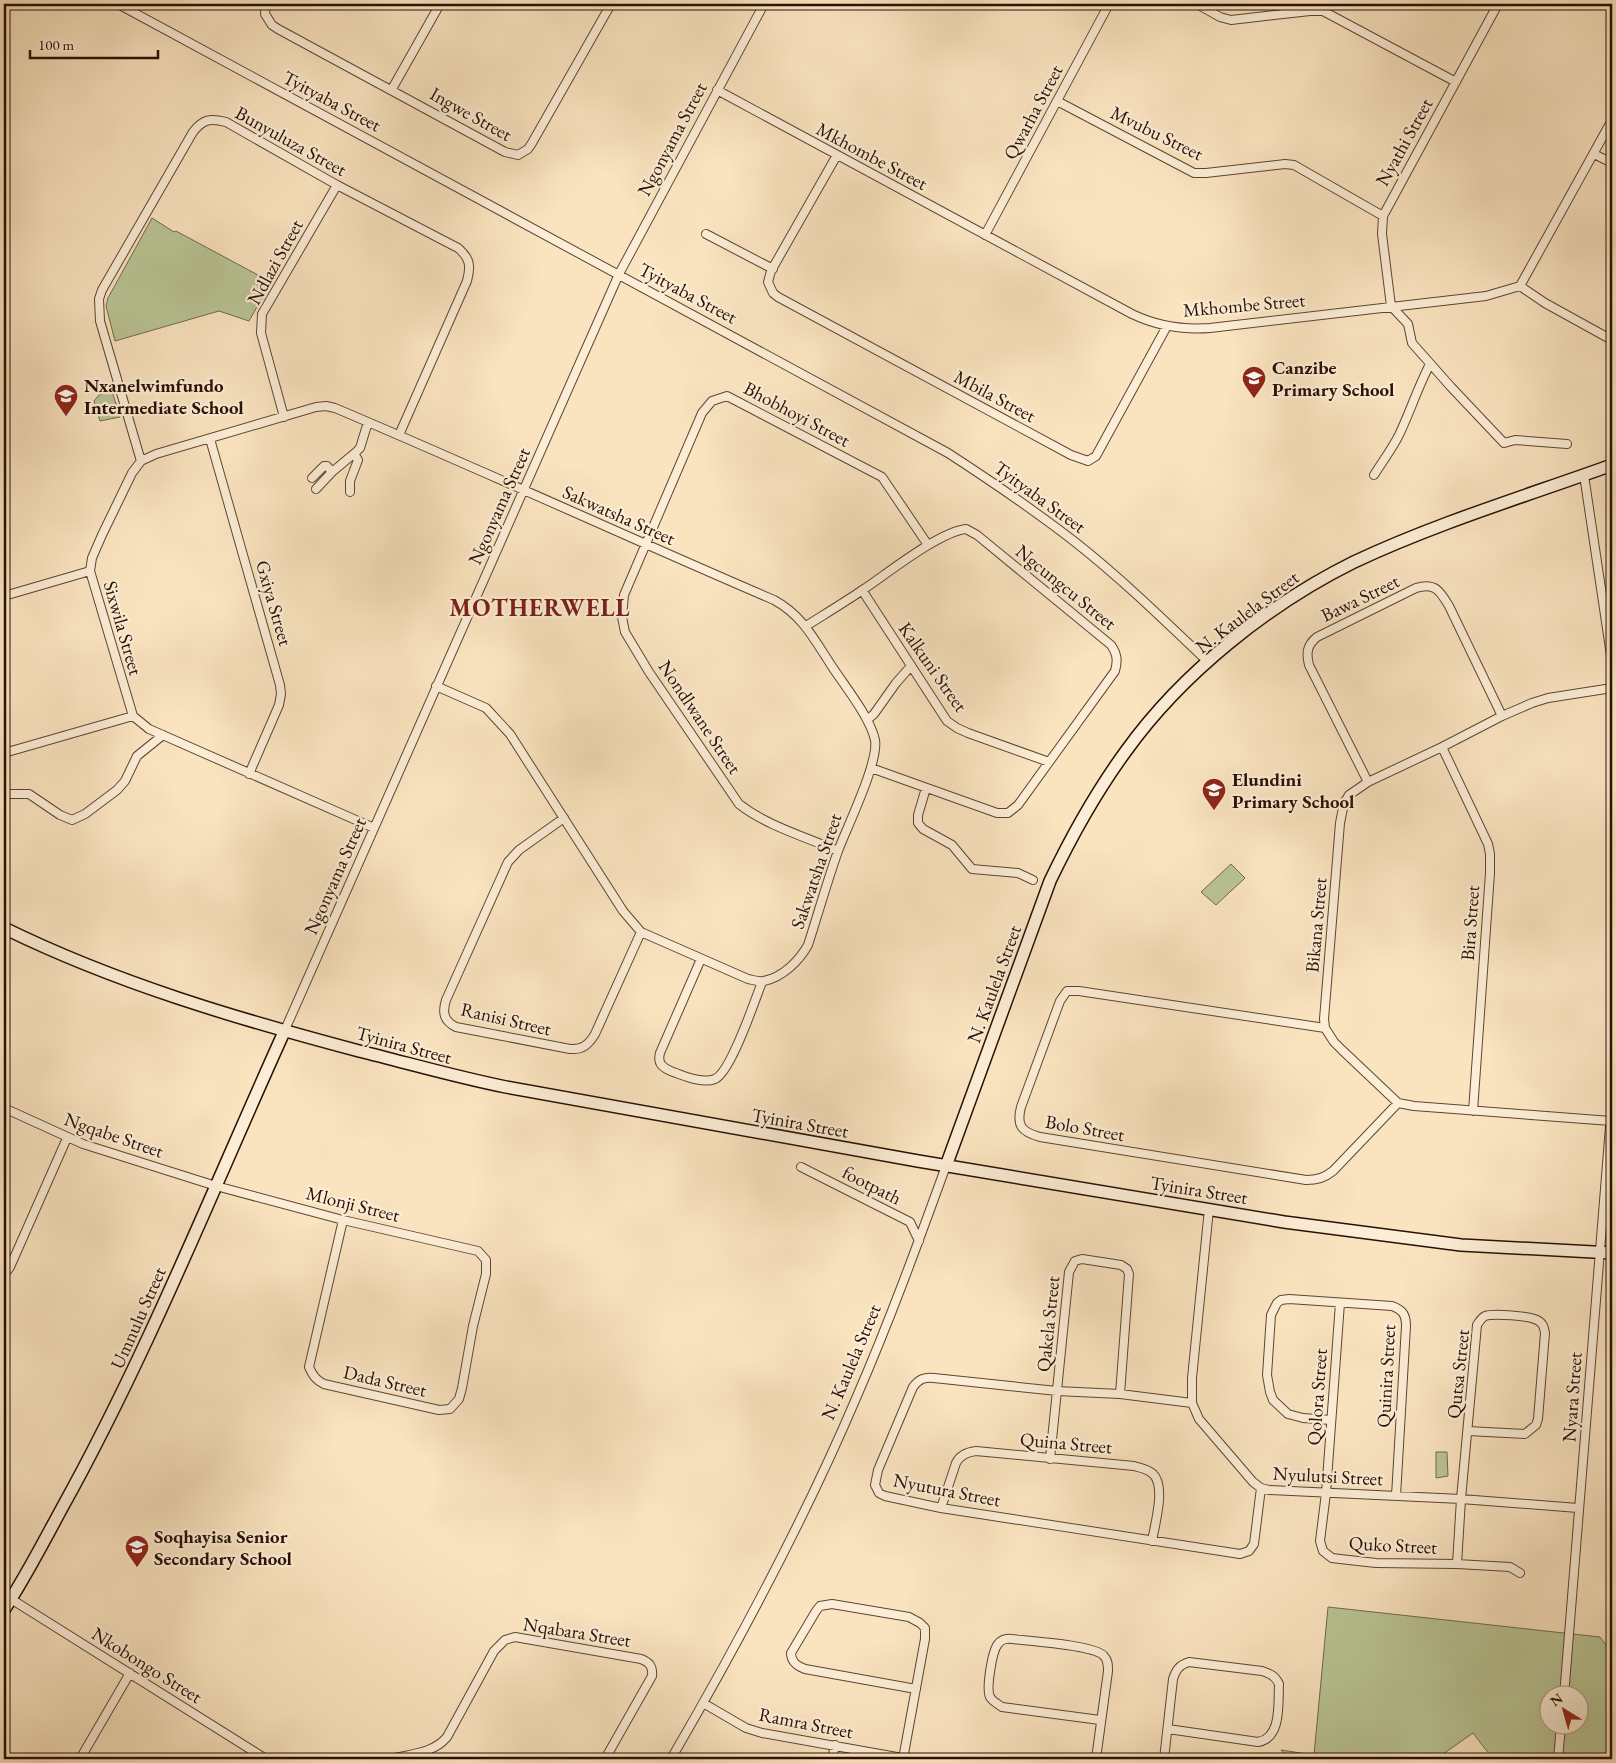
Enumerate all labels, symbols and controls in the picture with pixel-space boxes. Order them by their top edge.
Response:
scale bar [30,28,158,60]
text: 100 m [38,35,75,54]
street label: Qwarha Street [998,60,1068,164]
street label: Tyityaba Street [278,65,386,137]
street label: Ngonyama Street [632,78,713,200]
street label: Ingwe Street [425,81,517,147]
street label: Nyathi Street [1370,94,1438,190]
street label: Bunyuluza Street [231,100,351,182]
street label: Mvubu Street [1107,100,1207,166]
street label: Mkhombe Street [812,116,932,196]
street label: Ndlazi Street [241,215,309,309]
street label: Tyityaba Street [634,257,742,329]
street label: Mkhombe Street [1182,287,1306,323]
place label: Canzibe Primary School [1272,355,1395,402]
street label: Mbila Street [950,364,1040,428]
school or university icon: Canzibe Primary School [1241,365,1267,399]
place label: Nxanelwimfundo Intermediate School [84,373,244,420]
street label: Bhobhoyi Street [739,375,855,453]
school or university icon: Nxanelwimfundo Intermediate School [53,383,79,417]
street label: Ngonyama Street [462,444,536,568]
street label: Tyityaba Street [989,455,1091,539]
street label: Sakwatsha Street [559,479,679,551]
street label: Ngcungcu Street [1010,539,1122,635]
street label: Gxiya Street [250,557,298,649]
street label: N. Kaulela Street [1190,565,1304,659]
street label: Bawa Street [1317,568,1403,628]
street label: Sixwila Street [98,578,148,678]
district label: MOTHERWELL [449,592,631,623]
street label: Kalkuni Street [893,617,973,717]
street label: Nondlwane Street [653,655,747,779]
place label: Elundini Primary School [1232,767,1355,814]
school or university icon: Elundini Primary School [1201,777,1227,811]
street label: Sakwatsha Street [785,810,847,932]
street label: Ngonyama Street [298,814,372,938]
street label: Bikana Street [1299,876,1333,974]
street label: Bira Street [1455,885,1485,961]
street label: N. Kaulela Street [961,922,1027,1046]
street label: Ranisi Street [458,996,554,1042]
street label: Tyinira Street [353,1020,455,1070]
street label: Tyinira Street [750,1102,850,1144]
street label: Ngqabe Street [61,1106,167,1164]
street label: Bolo Street [1044,1109,1126,1147]
street label: footpath [838,1160,906,1211]
street label: Tyinira Street [1149,1170,1249,1210]
street label: Mlonji Street [304,1180,402,1228]
street label: Umnulu Street [104,1263,172,1373]
street label: Qakela Street [1031,1275,1065,1373]
street label: N. Kaulela Street [815,1300,887,1424]
street label: Quinira Street [1371,1324,1401,1428]
street label: Qutsa Street [1441,1328,1475,1420]
street label: Qolora Street [1301,1348,1333,1446]
street label: Nyara Street [1556,1351,1588,1443]
street label: Dada Street [341,1359,429,1403]
street label: Quina Street [1019,1427,1113,1459]
street label: Nyulutsi Street [1272,1461,1384,1491]
street label: Nyutura Street [891,1467,1003,1513]
place label: Soqhayisa Senior Secondary School [154,1524,293,1571]
street label: Quko Street [1348,1530,1438,1560]
school or university icon: Soqhayisa Senior Secondary School [124,1534,150,1568]
street label: Nqabara Street [521,1611,633,1653]
street label: Nkobongo Street [87,1621,207,1709]
north arrow [1538,1686,1588,1736]
text: N [1546,1689,1567,1710]
street label: Ramra Street [757,1702,855,1744]

